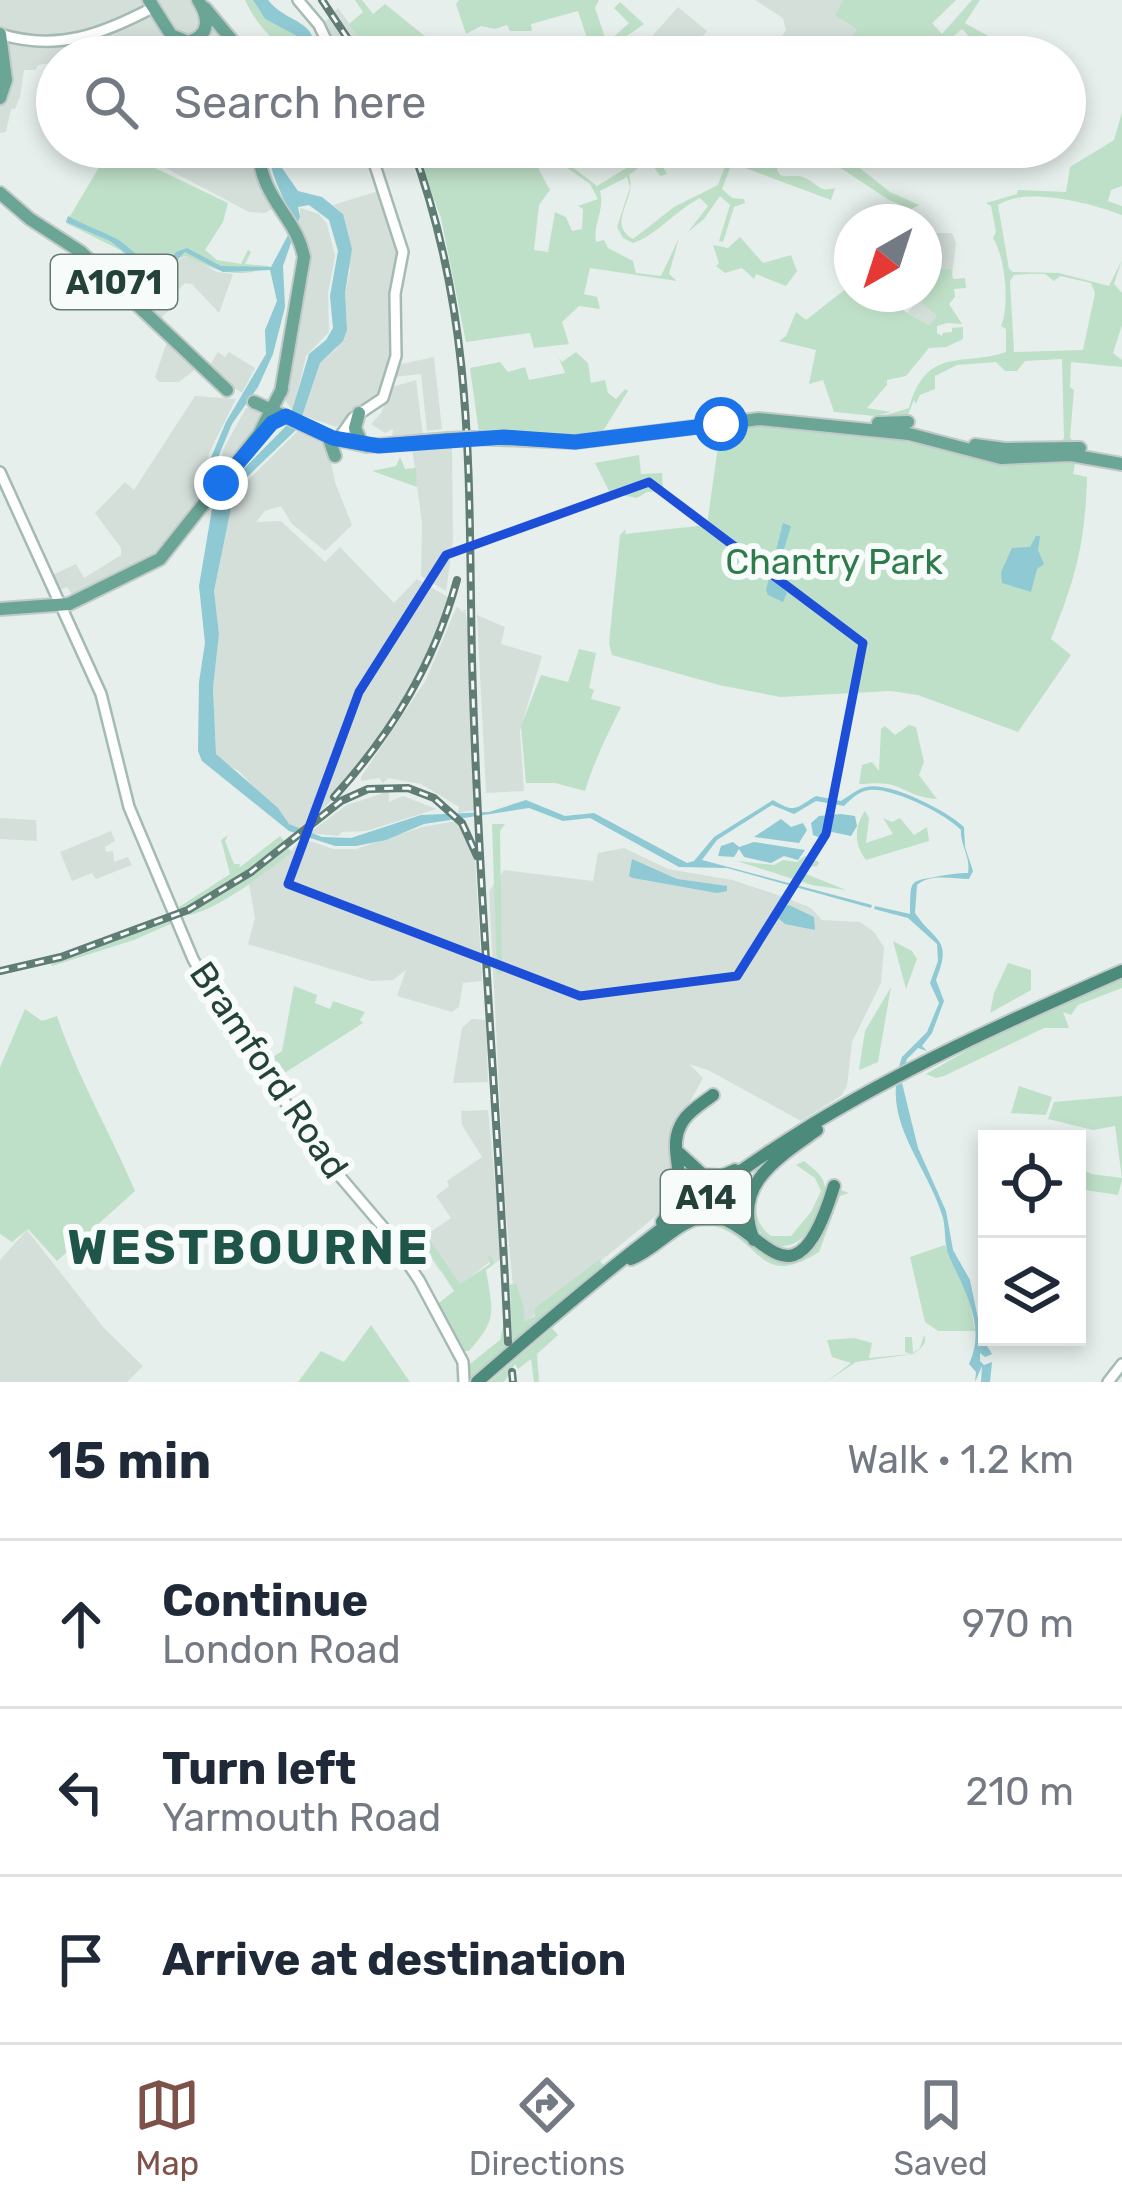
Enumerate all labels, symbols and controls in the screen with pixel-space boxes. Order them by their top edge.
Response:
search box [36,36,1086,168]
icon: search [78,69,144,135]
text: Search here [174,76,426,129]
north arrow [834,204,942,312]
road number: A1071 [51,255,177,309]
route start [694,397,748,451]
route end [194,456,248,510]
park label: Chantry Park [725,540,943,583]
street label: Bramford Road [181,953,357,1187]
map controls [978,1130,1086,1346]
button: locate [978,1130,1086,1238]
road number: A14 [661,1170,751,1224]
district label: WESTBOURNE [67,1219,431,1276]
button: layers [978,1238,1086,1346]
text: 15 min [48,1430,211,1491]
text: Walk · 1.2 km [847,1437,1074,1483]
text: Continue [162,1574,368,1627]
icon: ahead [48,1591,114,1657]
text: 970 m [962,1601,1074,1647]
text: London Road [162,1627,401,1673]
text: Turn left [162,1742,356,1795]
icon: left [48,1759,114,1825]
text: 210 m [965,1769,1074,1815]
text: Yarmouth Road [162,1795,441,1841]
icon: arrive [48,1927,114,1993]
text: Arrive at destination [162,1933,627,1986]
tab: Map [134,2072,200,2183]
tab: Directions [469,2072,625,2183]
tab: Saved [894,2072,988,2183]

